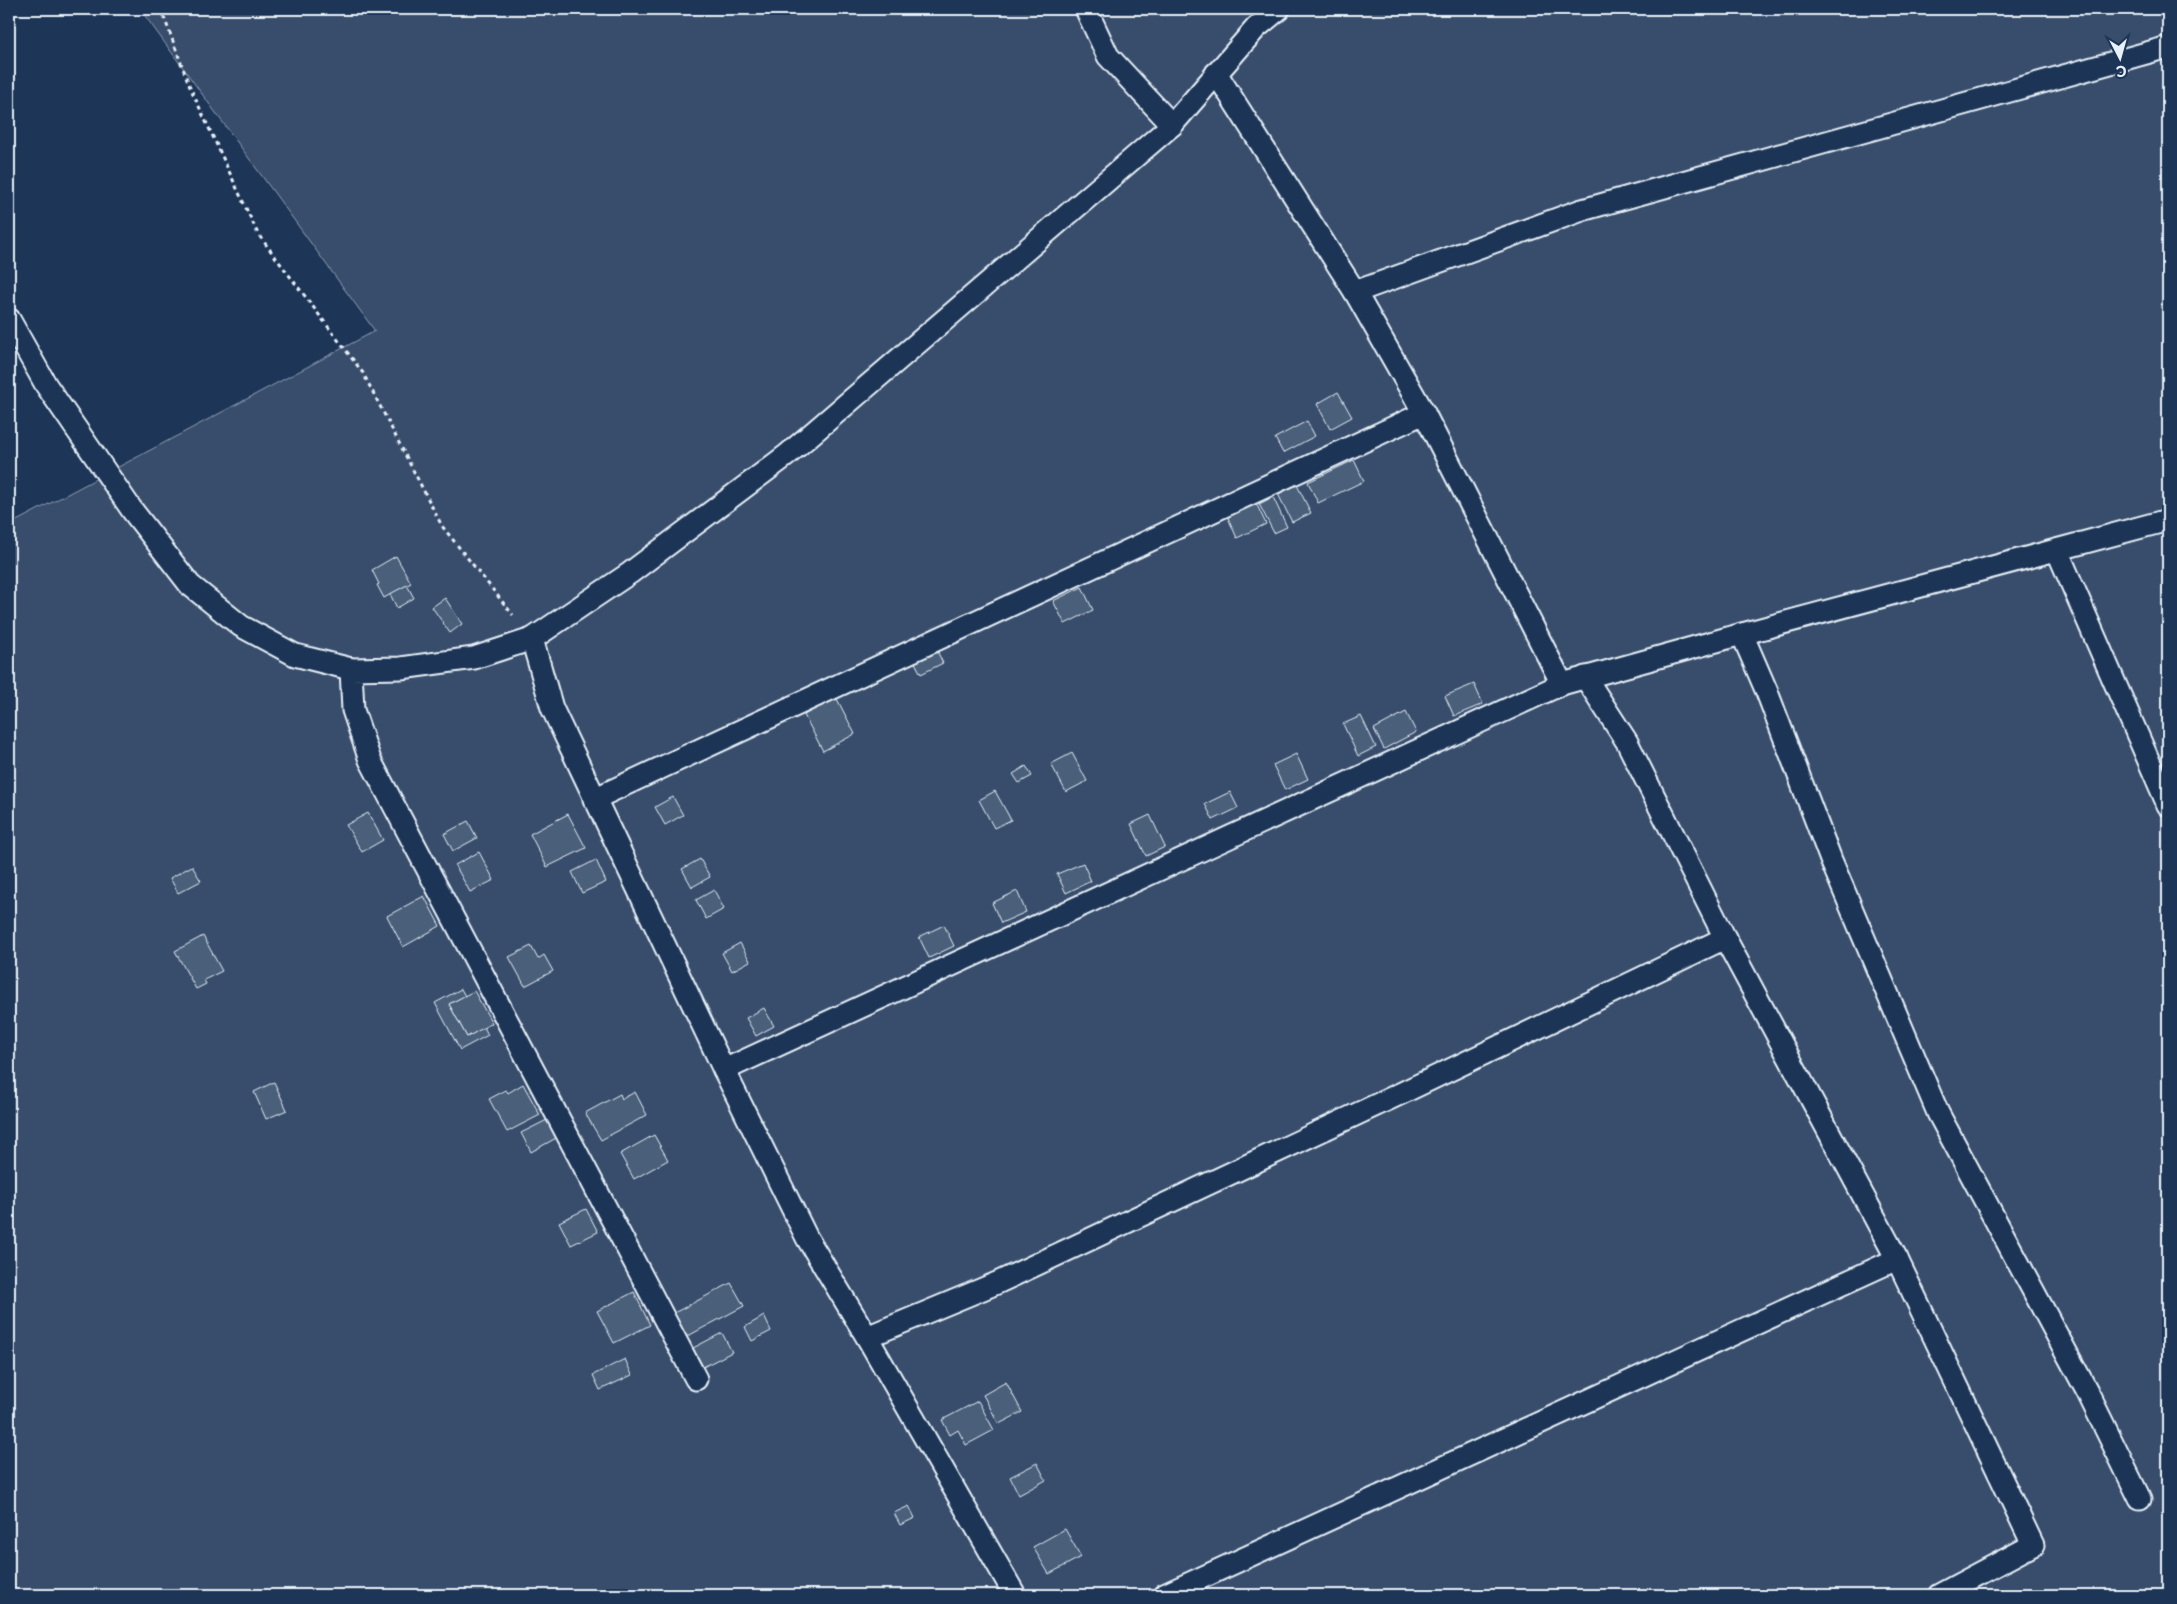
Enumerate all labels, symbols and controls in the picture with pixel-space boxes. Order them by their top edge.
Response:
north arrow [2094,32,2144,82]
text: С [2115,60,2128,82]

